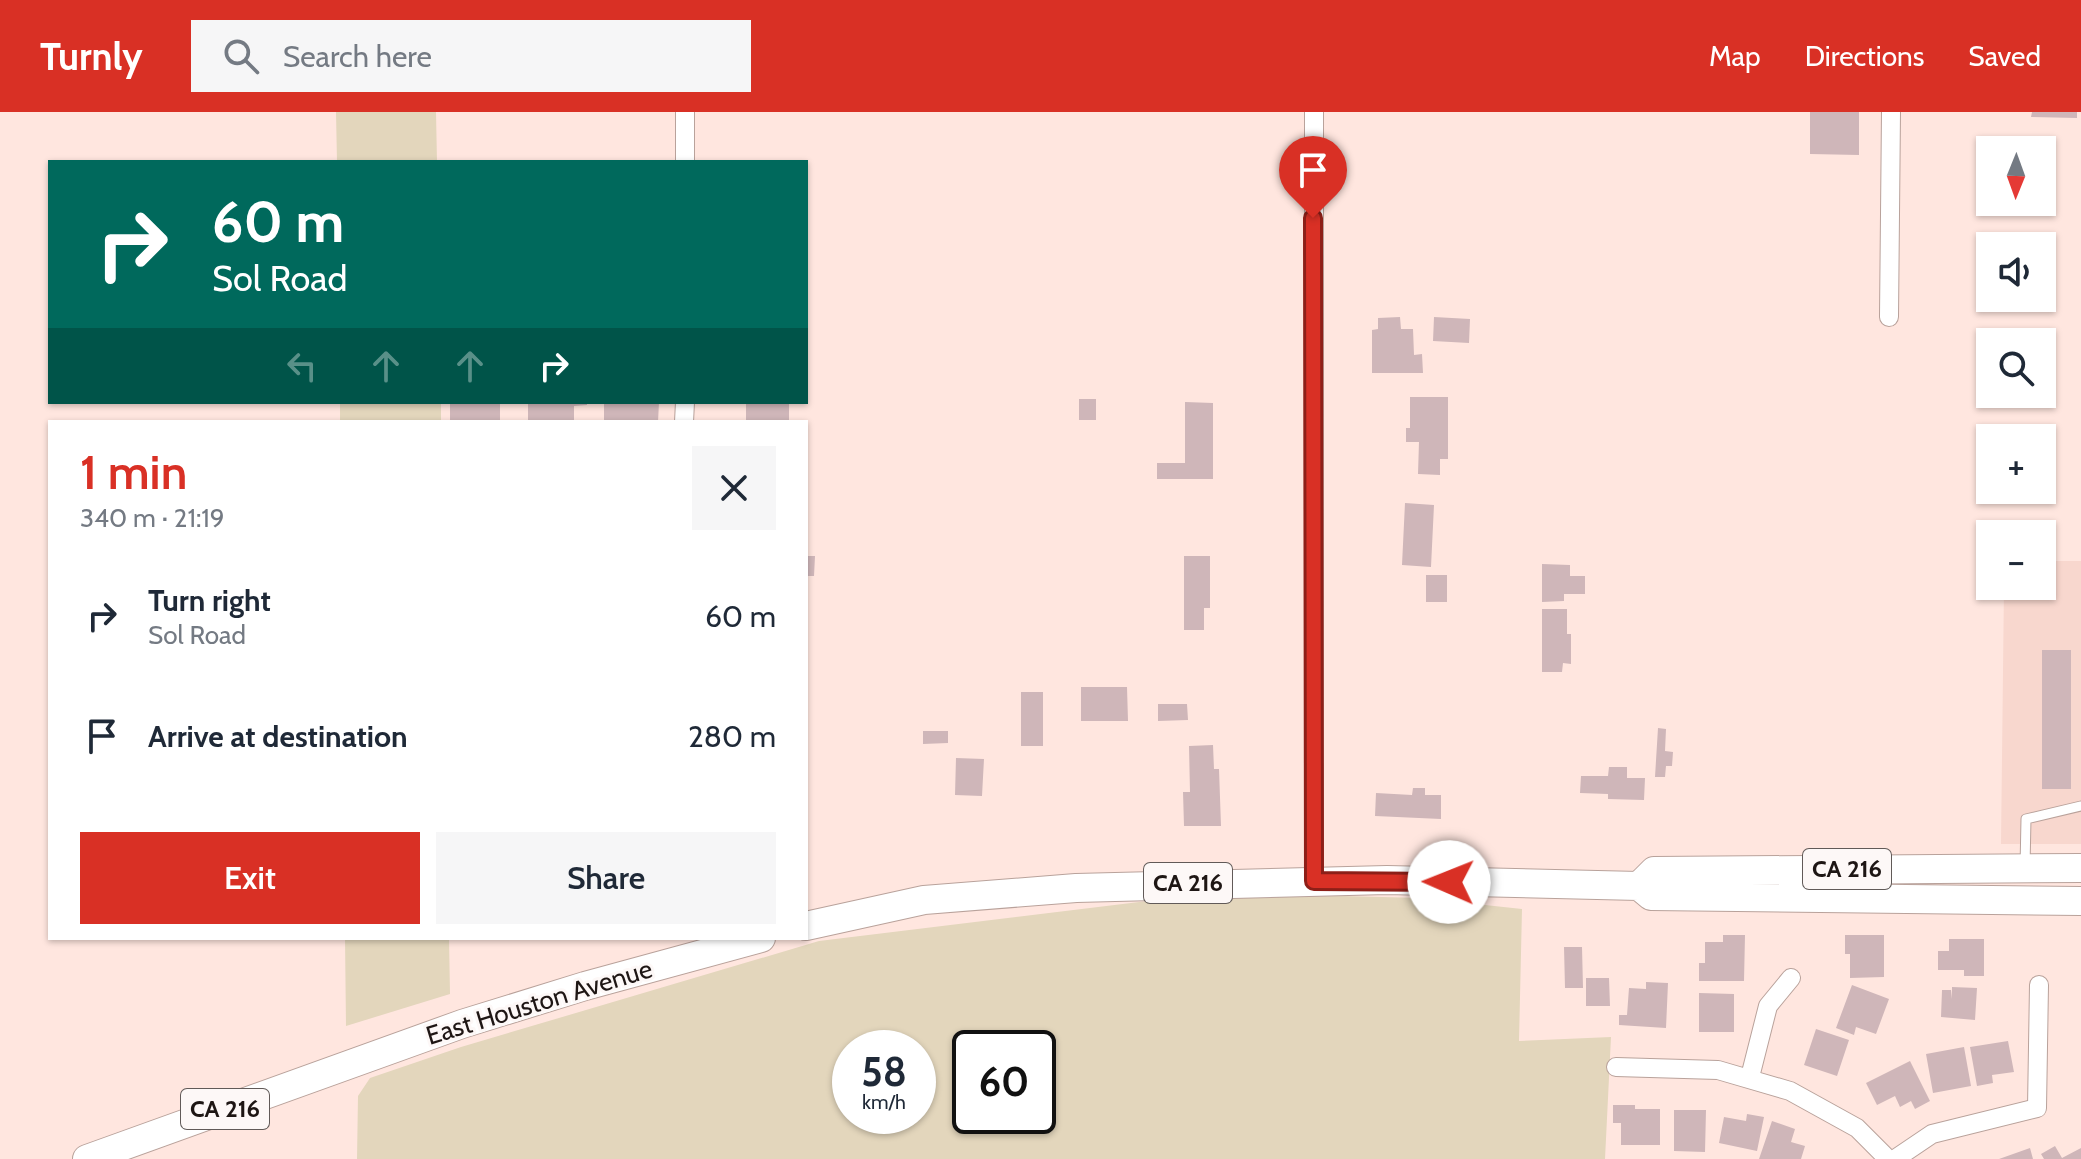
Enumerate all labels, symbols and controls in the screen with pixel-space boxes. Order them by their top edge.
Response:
search box [191,20,751,92]
text: Turnly [40,33,143,80]
icon: search [219,34,263,78]
text: Search here [283,38,432,75]
text: Map [1709,39,1761,73]
text: Directions [1805,39,1924,73]
text: Saved [1968,39,2041,73]
pin [1279,136,1347,218]
north arrow [1976,136,2056,216]
map controls [1976,136,2056,600]
icon: arrive [1291,148,1335,192]
text: 60 m [212,188,344,256]
icon: right [80,192,184,296]
button: sound [1976,232,2056,312]
text: Sol Road [212,256,348,300]
button: search [1976,328,2056,408]
icon: left [280,344,324,388]
icon: ahead [364,344,408,388]
icon: ahead [448,344,492,388]
icon: right [532,344,576,388]
button: + [1976,424,2056,504]
text: 1 min [80,443,187,501]
button: close [692,446,776,530]
text: 340 m · 21:19 [80,502,225,534]
button: − [1976,520,2056,600]
text: Turn right [148,582,271,619]
icon: right [80,594,124,638]
text: 60 m [705,598,776,635]
text: Sol Road [148,619,246,651]
icon: arrive [80,714,124,758]
text: Arrive at destination [148,718,408,755]
text: 280 m [688,718,776,755]
button: Exit [80,832,420,924]
button: Share [436,832,776,924]
position arrow [1407,840,1491,924]
road number: CA 216 [1803,849,1891,889]
road number: CA 216 [1144,863,1232,903]
street label: East Houston Avenue [422,952,656,1052]
speed limit sign: 60 [952,1030,1056,1134]
text: 58 [861,1047,907,1096]
road number: CA 216 [181,1089,269,1129]
text: km/h [862,1090,906,1114]

